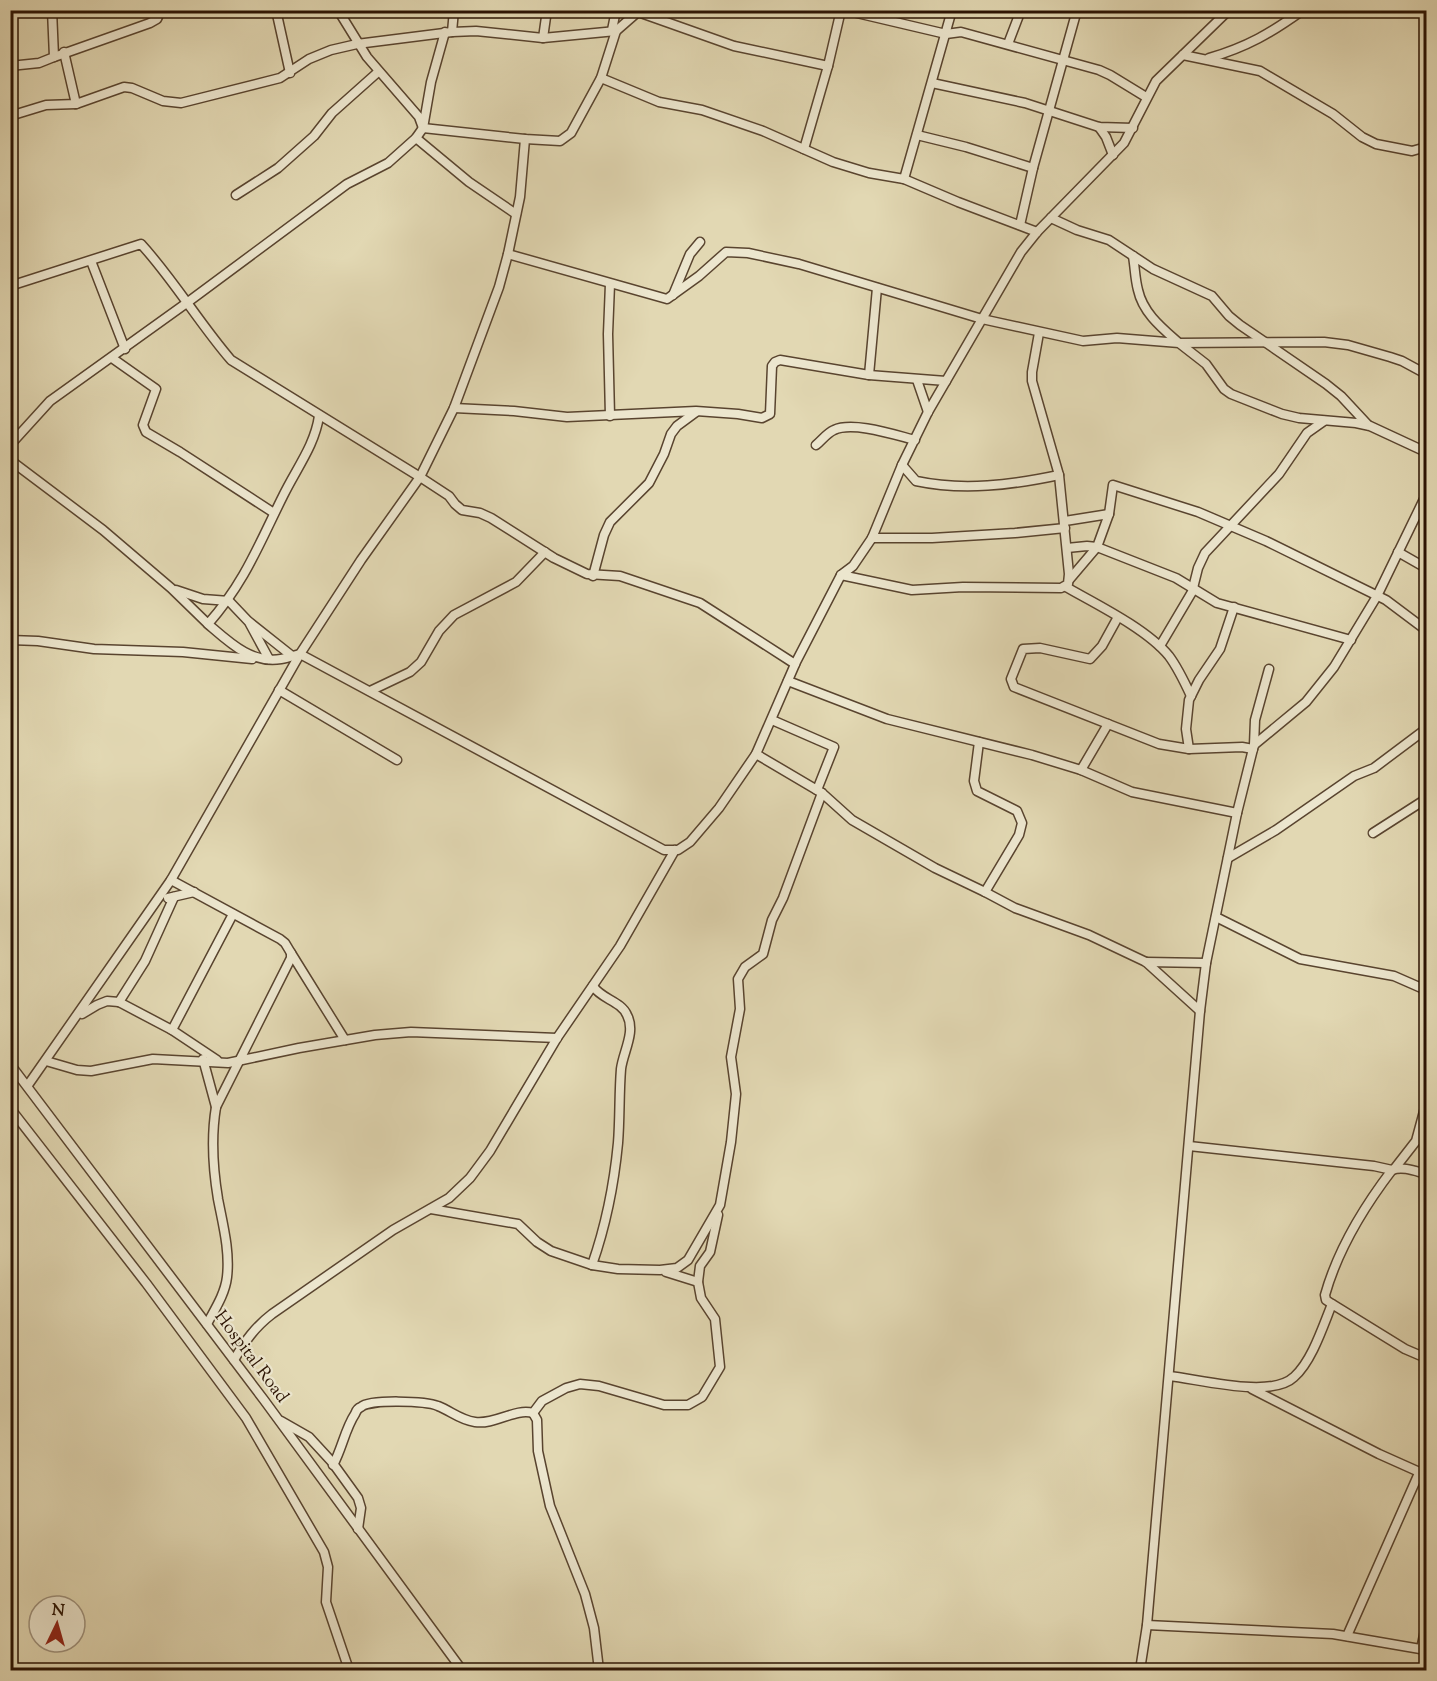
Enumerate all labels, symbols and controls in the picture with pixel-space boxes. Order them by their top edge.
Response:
street label: Hospital Road [207,1305,294,1409]
north arrow [27,1594,87,1654]
text: N [51,1600,66,1624]

